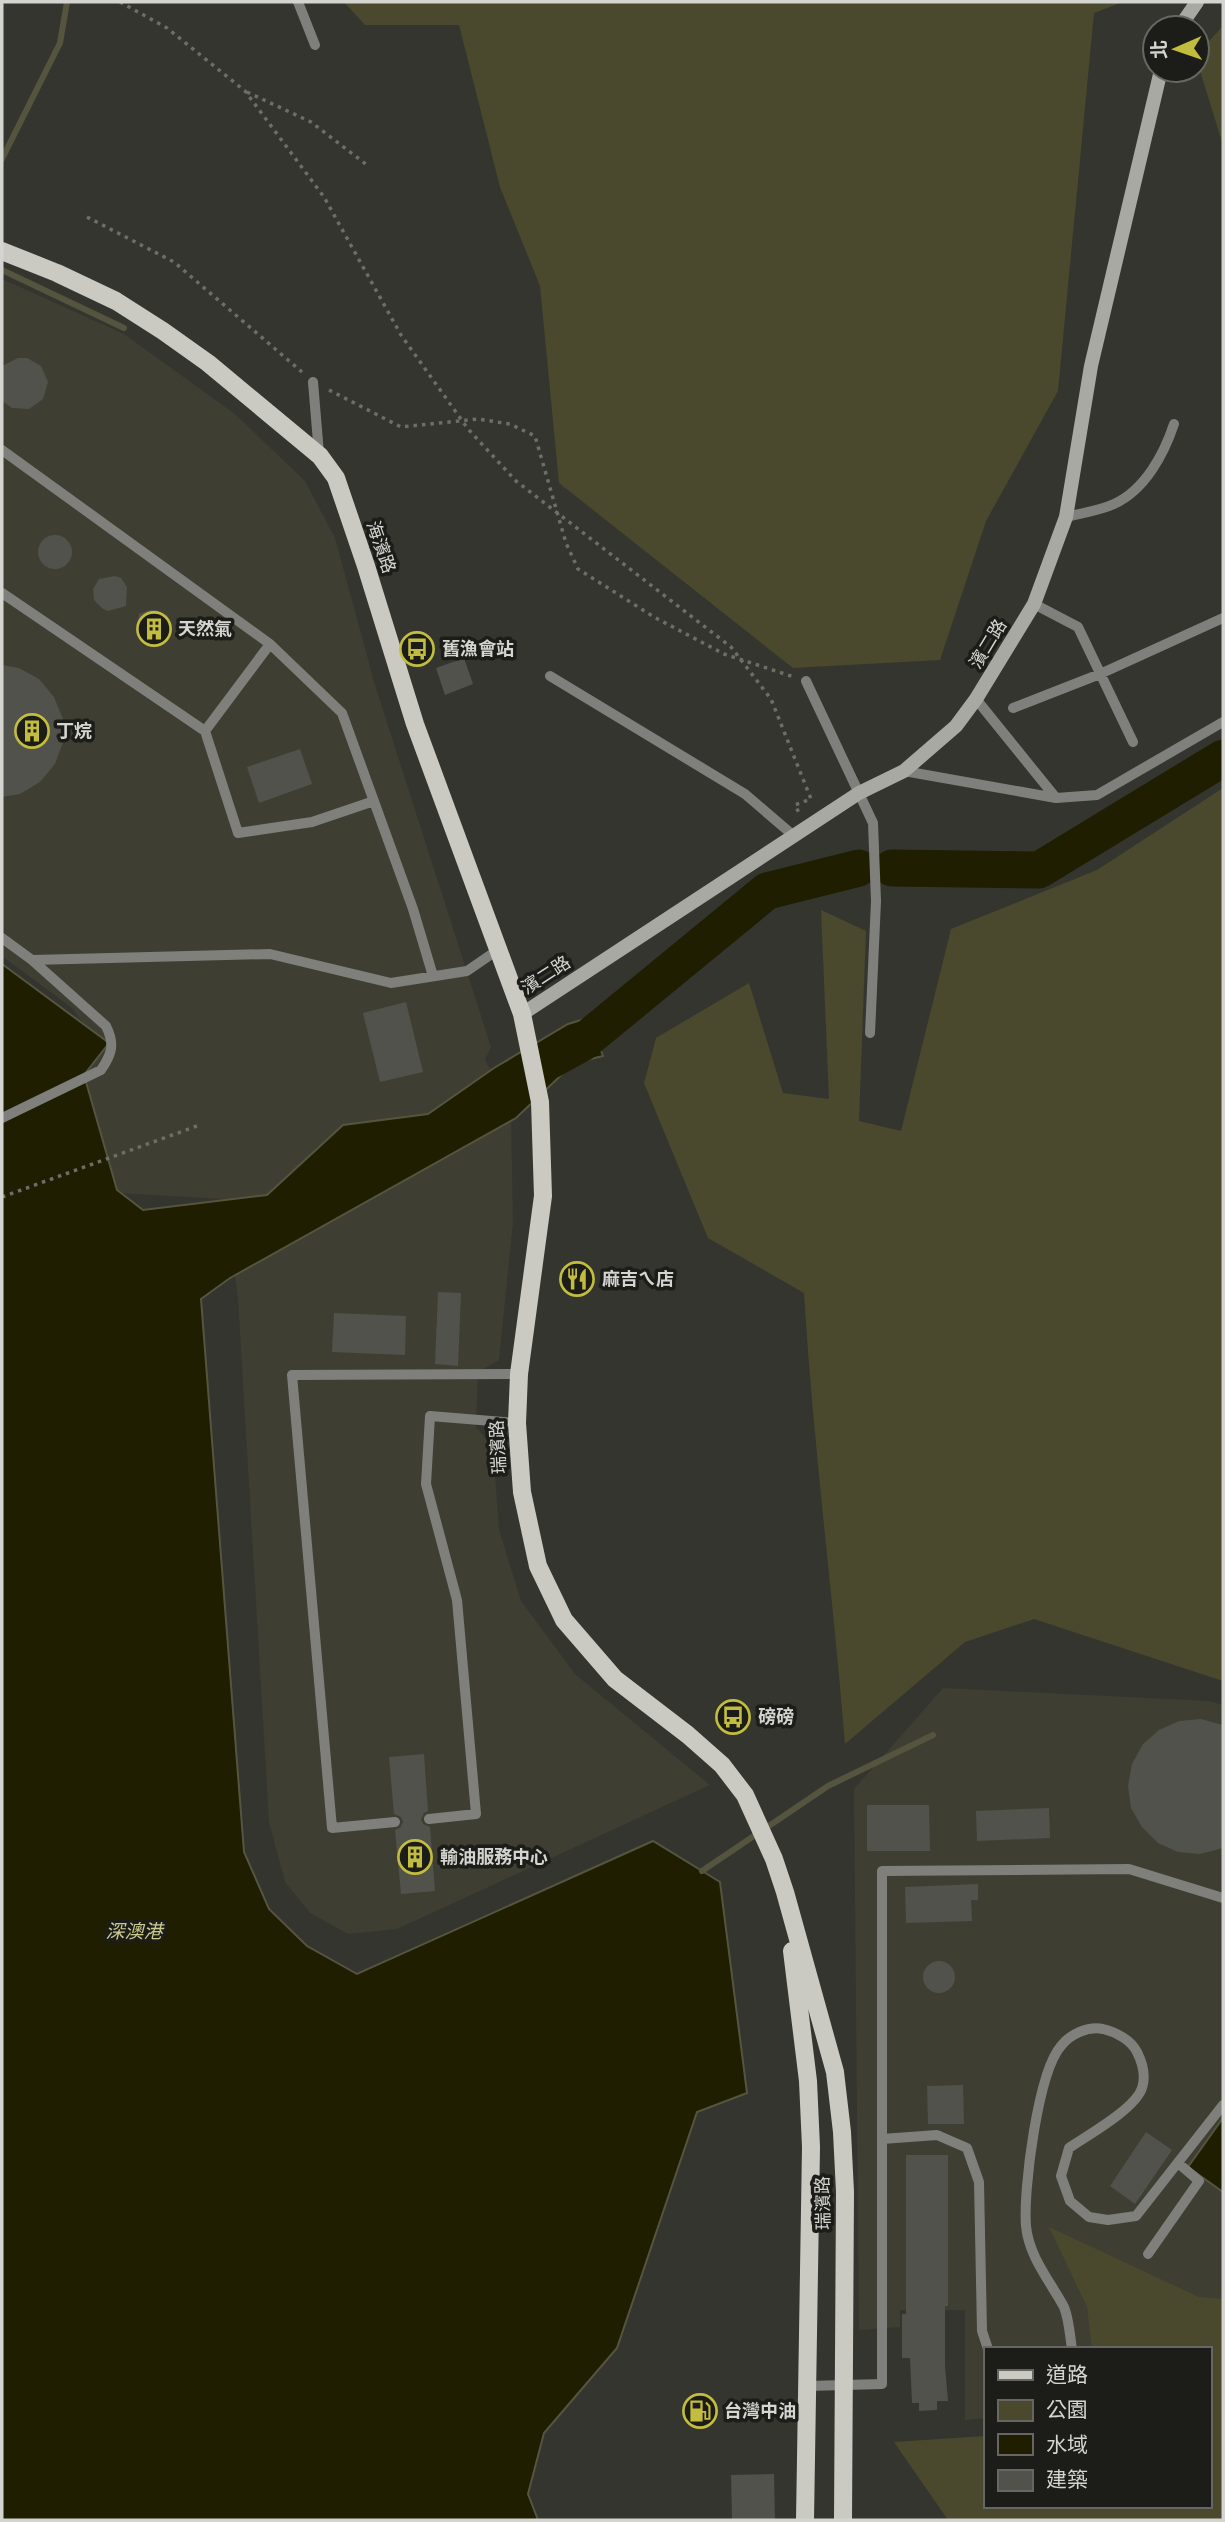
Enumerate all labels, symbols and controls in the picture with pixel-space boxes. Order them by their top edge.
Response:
north arrow [1141,14,1211,84]
text: 北 [1148,40,1171,59]
street label: 海濱路 [363,518,400,576]
building icon: 天然氣 [135,610,173,648]
street label: 濱二路 [965,615,1010,672]
place label: 天然氣 [178,618,232,639]
bus stop icon: 舊漁會站 [398,630,436,668]
place label: 舊漁會站 [442,638,514,659]
building icon: 丁烷 [13,712,51,750]
place label: 丁烷 [56,720,92,741]
street label: 濱二路 [517,951,574,998]
restaurant icon: 麻吉ㄟ店 [558,1260,596,1298]
place label: 麻吉ㄟ店 [602,1268,674,1289]
street label: 瑞濱路 [486,1420,509,1475]
bus stop icon: 磅磅 [714,1698,752,1736]
place label: 磅磅 [758,1706,794,1727]
building icon: 輸油服務中心 [396,1838,434,1876]
place label: 輸油服務中心 [440,1846,548,1867]
water label: 深澳港 [105,1920,165,1943]
street label: 瑞濱路 [812,2176,833,2230]
legend [984,2347,1211,2508]
text: 道路 [1046,2362,1088,2387]
fuel station icon: 台灣中油 [681,2392,719,2430]
text: 公園 [1046,2397,1088,2422]
place label: 台灣中油 [724,2400,796,2421]
text: 水域 [1046,2432,1088,2457]
text: 建築 [1046,2467,1088,2492]

